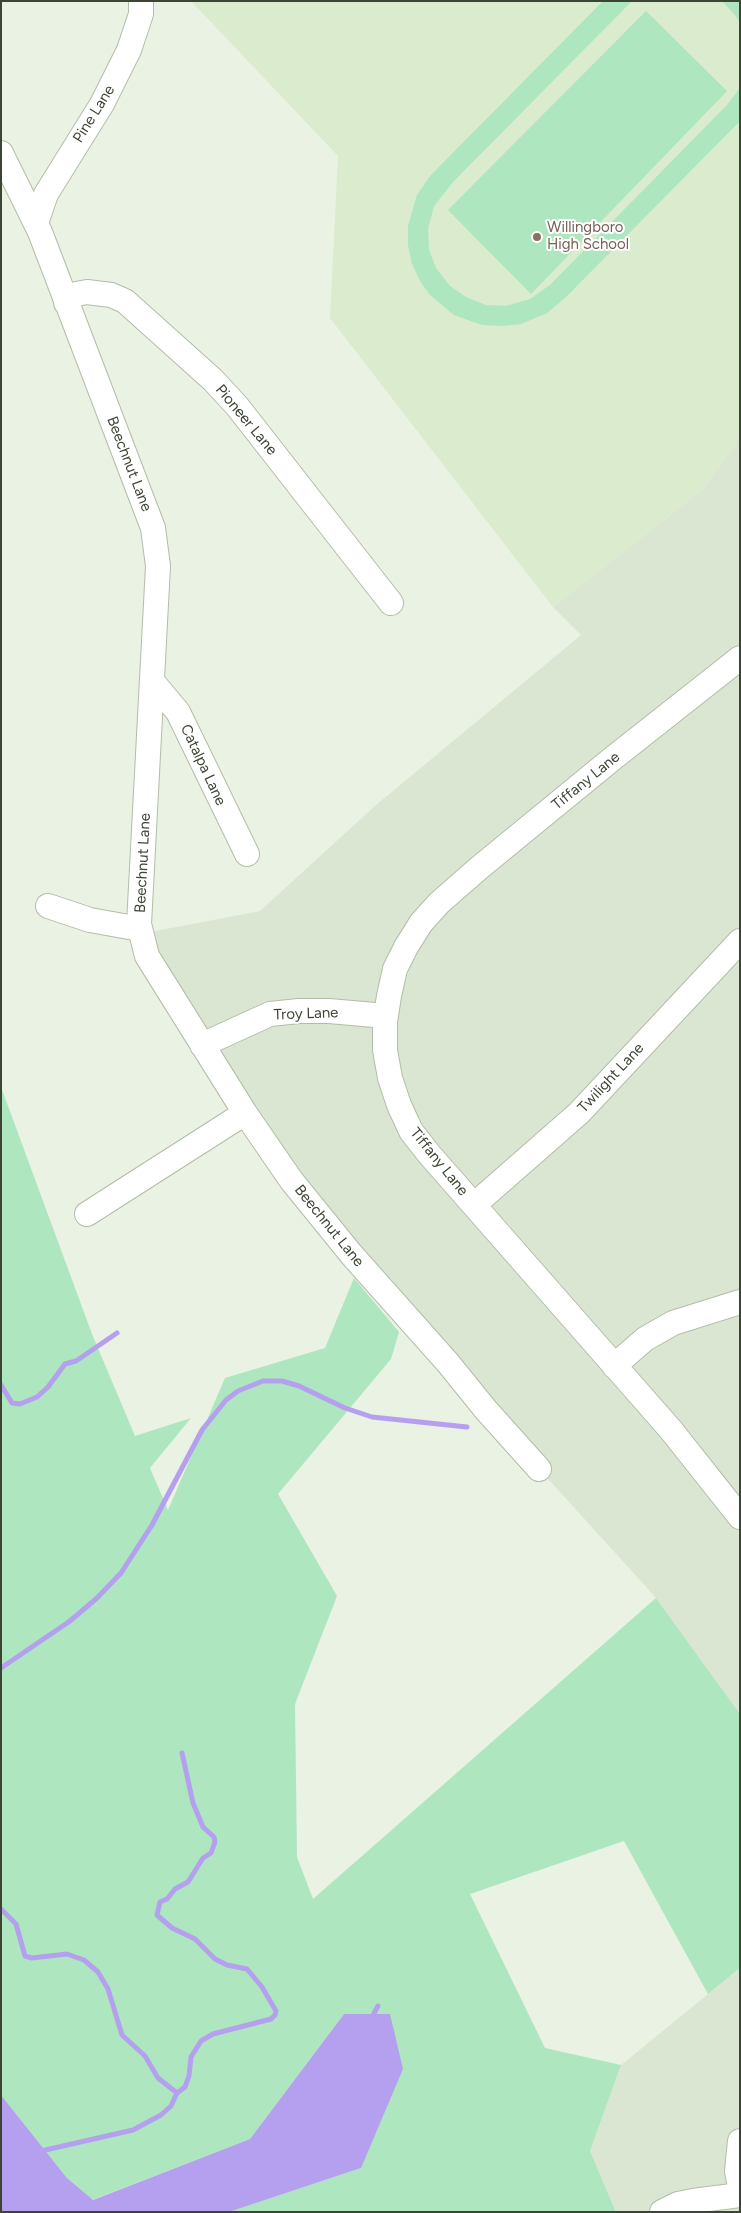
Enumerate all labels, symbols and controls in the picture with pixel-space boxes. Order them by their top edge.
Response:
street label: Pine Lane [69,82,119,146]
place label: Willingboro High School [547,219,629,254]
marker: Willingboro High School [531,231,543,243]
street label: Pioneer Lane [211,381,281,459]
street label: Beechnut Lane [103,414,155,514]
street label: Catalpa Lane [176,722,230,808]
street label: Tiffany Lane [548,748,624,814]
street label: Beechnut Lane [131,813,155,913]
street label: Troy Lane [273,1004,339,1024]
street label: Twilight Lane [574,1039,648,1117]
street label: Tiffany Lane [406,1124,472,1200]
street label: Beechnut Lane [290,1181,368,1271]

